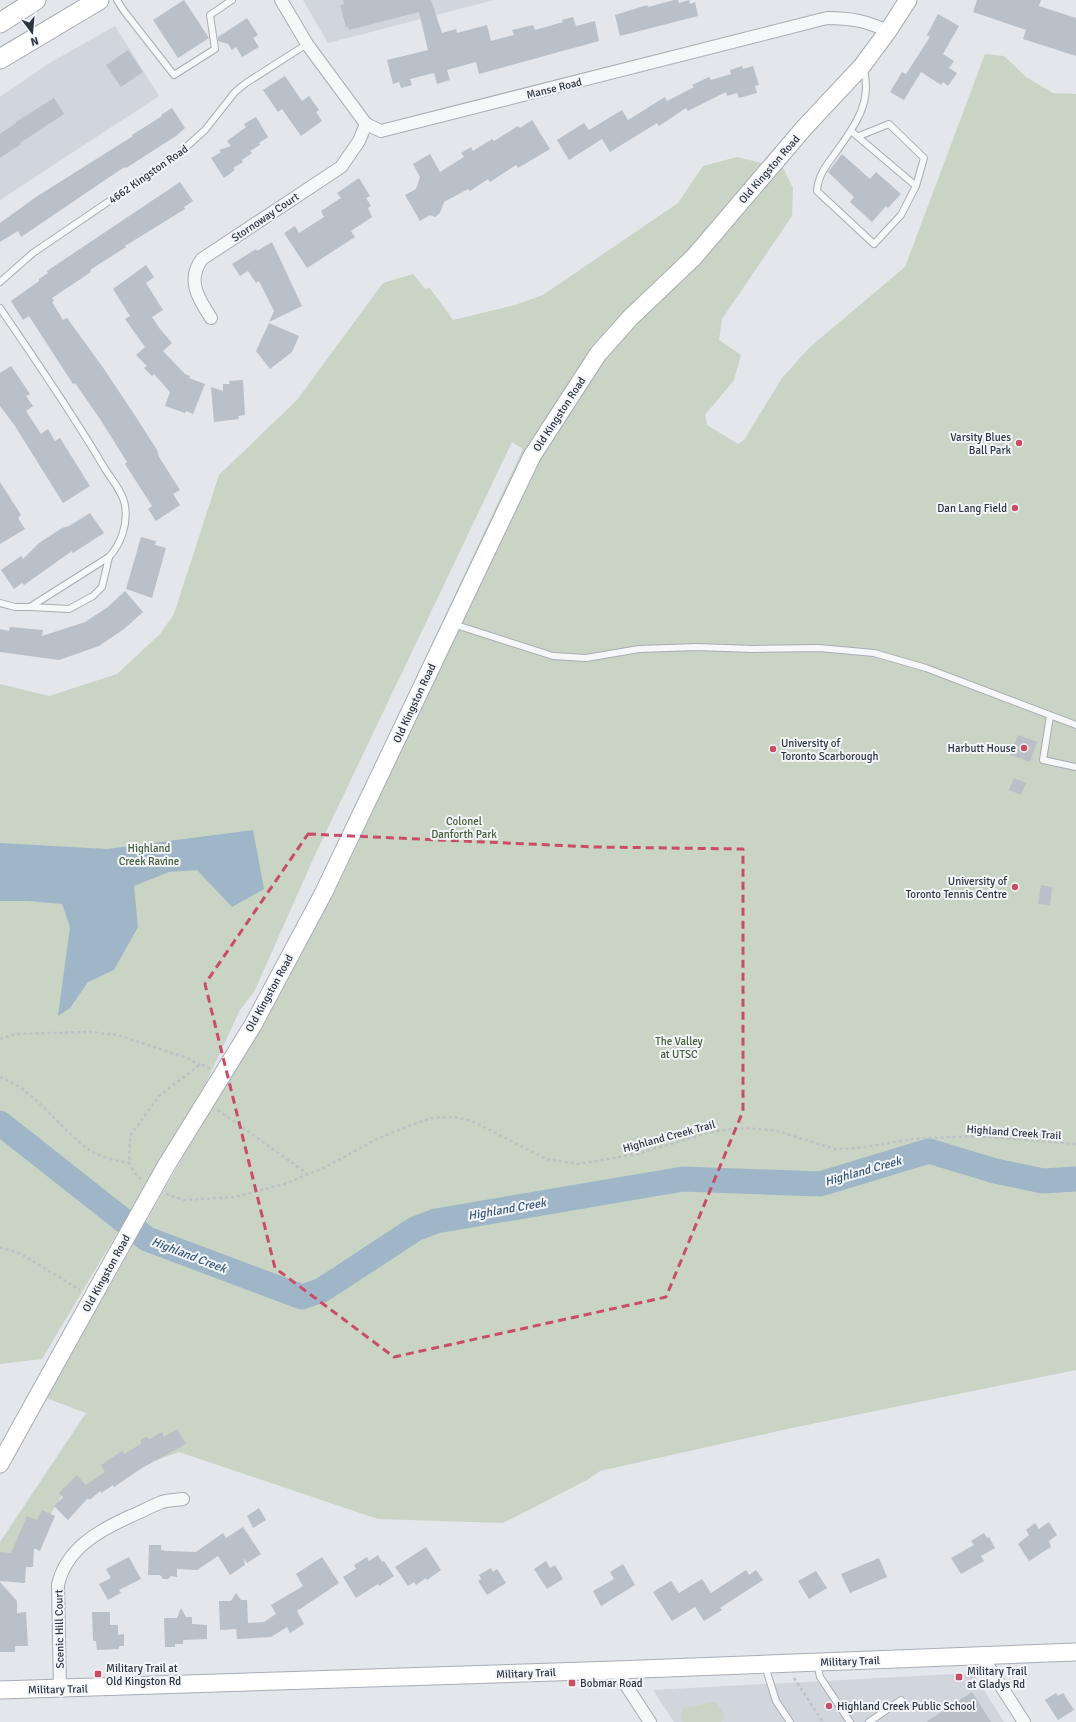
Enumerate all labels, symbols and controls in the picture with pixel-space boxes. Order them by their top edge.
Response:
north arrow [12,12,52,52]
text: N [29,34,40,48]
street label: Manse Road [525,75,583,102]
street label: Old Kingston Road [736,132,803,206]
street label: 4662 Kingston Road [106,142,191,207]
street label: Stornoway Court [229,190,302,245]
street label: Old Kingston Road [530,374,588,454]
place label: Varsity Blues Ball Park [950,431,1011,457]
marker: Varsity Blues Ball Park [1014,438,1024,448]
place label: Dan Lang Field [937,502,1007,515]
marker: Dan Lang Field [1010,503,1020,513]
street label: Old Kingston Road [390,661,439,745]
place label: University of Toronto Scarborough [781,737,878,763]
place label: Harbutt House [948,742,1016,755]
marker: Harbutt House [1019,743,1029,753]
marker: University of Toronto Scarborough [768,744,778,754]
park label: Colonel Danforth Park [431,815,497,841]
park label: Highland Creek Ravine [119,842,179,868]
place label: University of Toronto Tennis Centre [906,875,1008,901]
marker: University of Toronto Tennis Centre [1010,882,1020,892]
street label: Old Kingston Road [243,952,296,1034]
park label: The Valley at UTSC [655,1035,704,1061]
street label: Highland Creek Trail [621,1118,717,1155]
street label: Highland Creek Trail [966,1123,1062,1142]
water label: Highland Creek [823,1153,904,1190]
water label: Highland Creek [467,1195,548,1224]
street label: Old Kingston Road [80,1232,133,1314]
water label: Highland Creek [149,1234,229,1277]
street label: Scenic Hill Court [52,1589,67,1669]
street label: Military Trail [820,1654,880,1669]
place label: Military Trail at Old Kingston Rd [106,1662,181,1688]
place label: Military Trail at Gladys Rd [967,1665,1027,1691]
street label: Military Trail [496,1666,556,1681]
marker: Military Trail at Old Kingston Rd [93,1669,103,1679]
marker: Military Trail at Gladys Rd [954,1672,964,1682]
place label: Bobmar Road [580,1677,643,1690]
marker: Bobmar Road [567,1678,577,1688]
street label: Military Trail [28,1682,88,1697]
place label: Highland Creek Public School [837,1700,975,1713]
marker: Highland Creek Public School [824,1701,834,1711]

